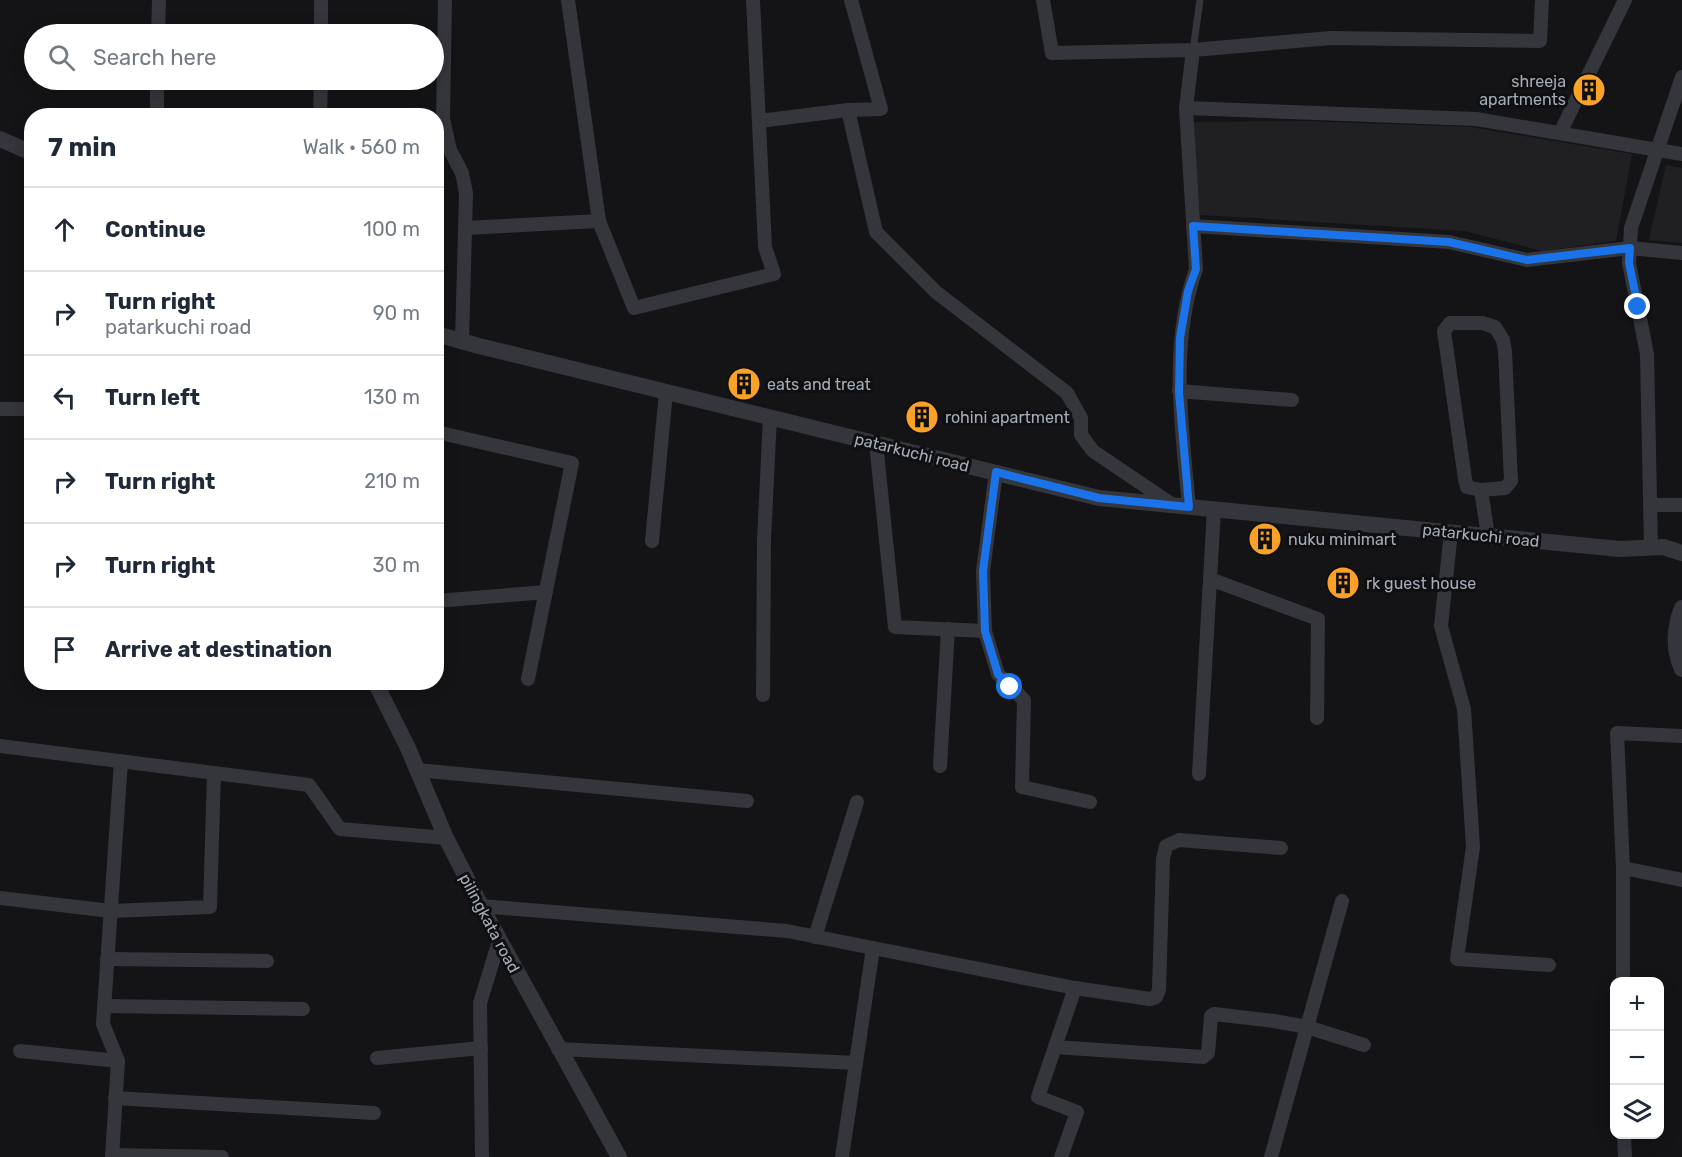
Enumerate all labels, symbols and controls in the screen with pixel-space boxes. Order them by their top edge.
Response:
search box [24,24,444,90]
icon: search [45,41,78,74]
text: Search here [93,44,216,71]
place label: shreeja apartments [1479,72,1566,109]
building icon: shreeja apartments [1571,72,1607,108]
text: 7 min [48,132,116,163]
text: Walk · 560 m [303,135,420,159]
icon: ahead [48,213,81,246]
text: Continue [105,216,206,243]
text: 100 m [363,217,420,241]
text: Turn right [105,288,215,315]
route end [1624,293,1650,319]
icon: right [48,297,81,330]
text: 90 m [373,301,420,325]
text: patarkuchi road [105,315,251,339]
building icon: eats and treat [726,366,762,402]
place label: eats and treat [767,375,871,394]
icon: left [48,381,81,414]
text: Turn left [105,384,200,411]
text: 130 m [364,385,420,409]
building icon: rohini apartment [904,399,940,435]
place label: rohini apartment [945,408,1070,427]
street label: patarkuchi road [853,429,971,476]
icon: right [48,465,81,498]
text: Turn right [105,468,215,495]
text: 210 m [364,469,420,493]
street label: patarkuchi road [1422,520,1540,551]
building icon: nuku minimart [1247,521,1283,557]
place label: nuku minimart [1288,530,1396,549]
icon: right [48,549,81,582]
text: Turn right [105,552,215,579]
text: 30 m [373,553,420,577]
building icon: rk guest house [1325,565,1361,601]
place label: rk guest house [1366,574,1476,593]
icon: arrive [48,633,81,666]
text: Arrive at destination [105,636,332,663]
route start [996,673,1022,699]
street label: pilingkata road [455,870,524,976]
map controls [1610,977,1664,1139]
button: + [1610,977,1664,1031]
button: − [1610,1031,1664,1085]
button: layers [1610,1085,1664,1139]

